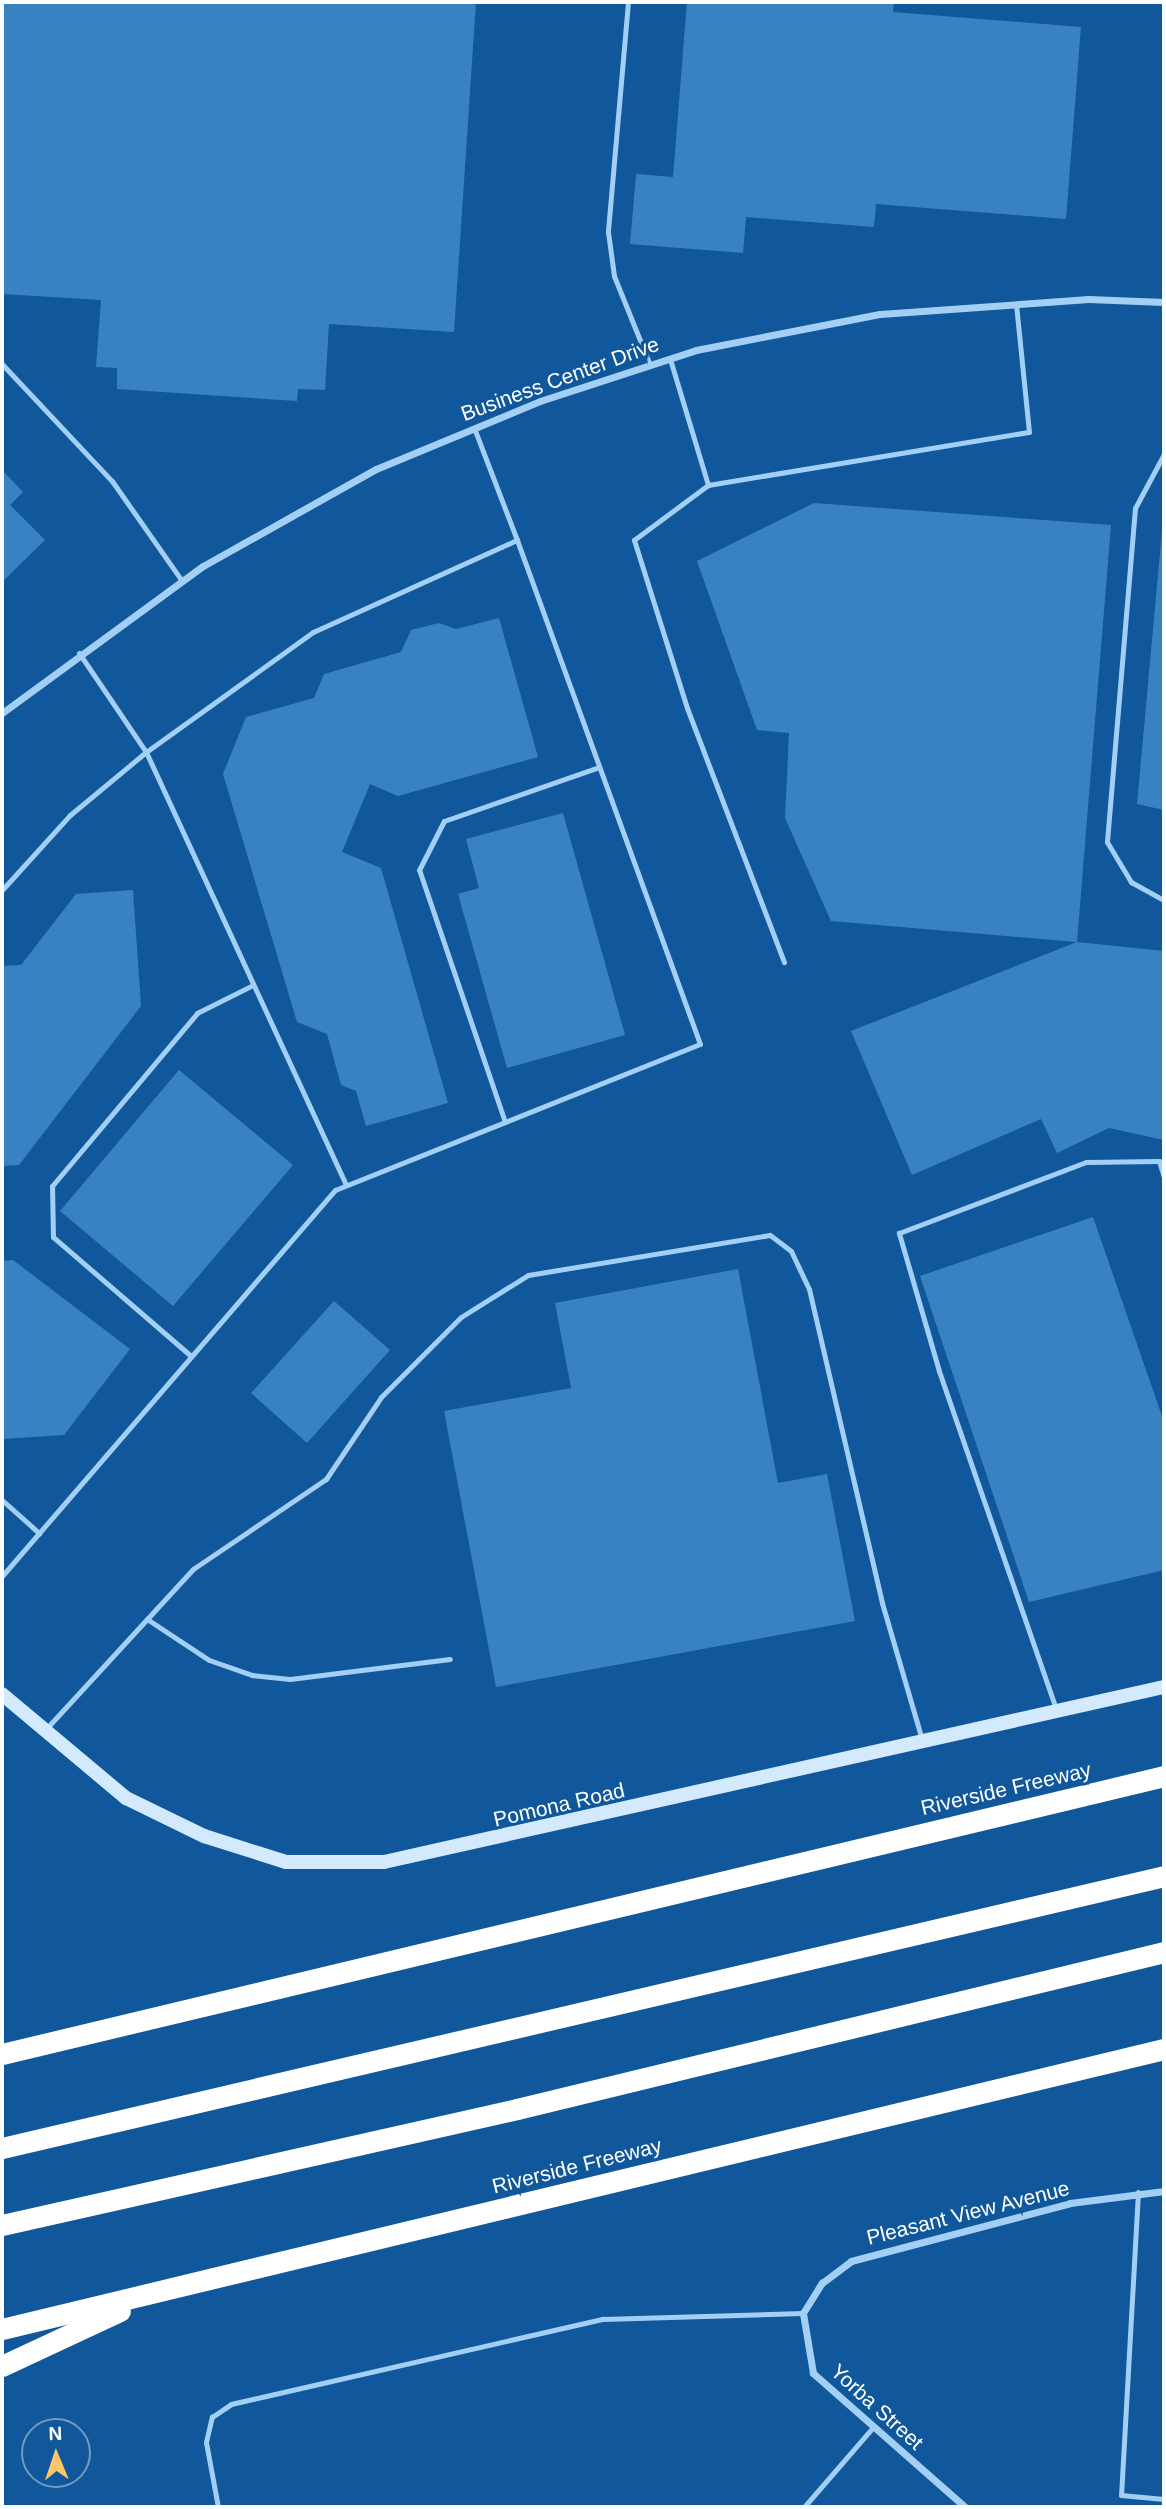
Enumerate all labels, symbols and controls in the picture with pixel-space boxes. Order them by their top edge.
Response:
street label: Business Center Drive [458,331,662,427]
street label: Riverside Freeway [918,1757,1094,1821]
street label: Pomona Road [491,1778,627,1832]
street label: Riverside Freeway [490,2133,664,2199]
street label: Pleasant View Avenue [863,2175,1073,2251]
street label: Yorba Street [825,2359,929,2455]
north arrow [21,2418,91,2488]
text: N [48,2423,63,2444]

